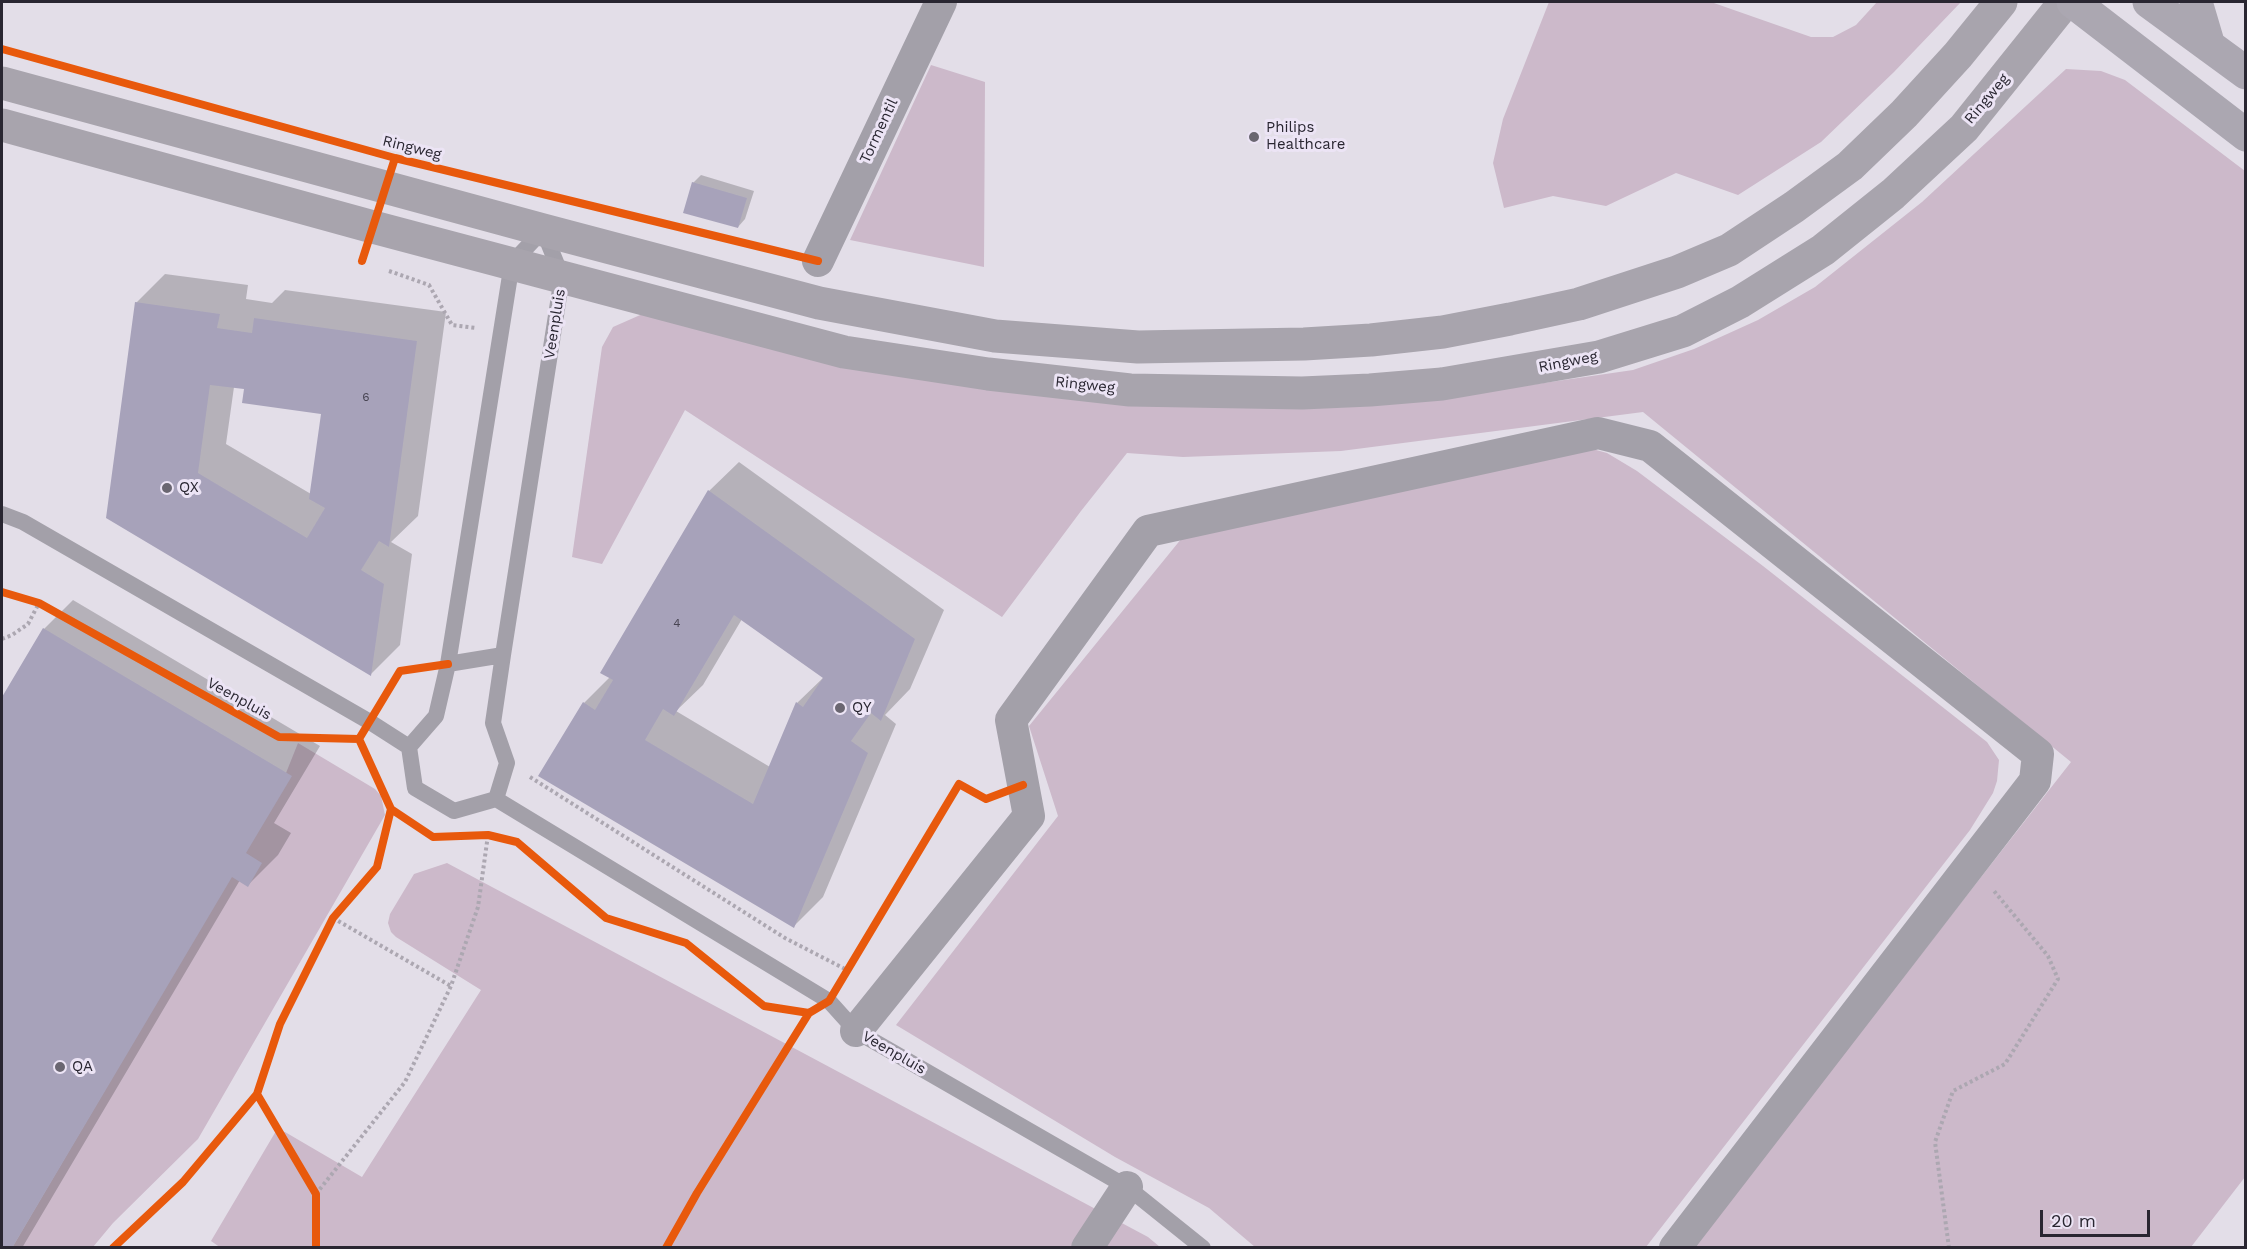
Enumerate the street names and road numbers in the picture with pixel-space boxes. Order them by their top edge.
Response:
street label: Ringweg [1961,70,2013,128]
street label: Tormentil [856,96,902,166]
street label: Ringweg [381,132,443,164]
street label: Veenpluis [541,288,569,360]
street label: Ringweg [1537,347,1599,377]
street label: Ringweg [1054,373,1116,397]
street label: Veenpluis [204,674,274,724]
street label: Veenpluis [859,1028,929,1078]

